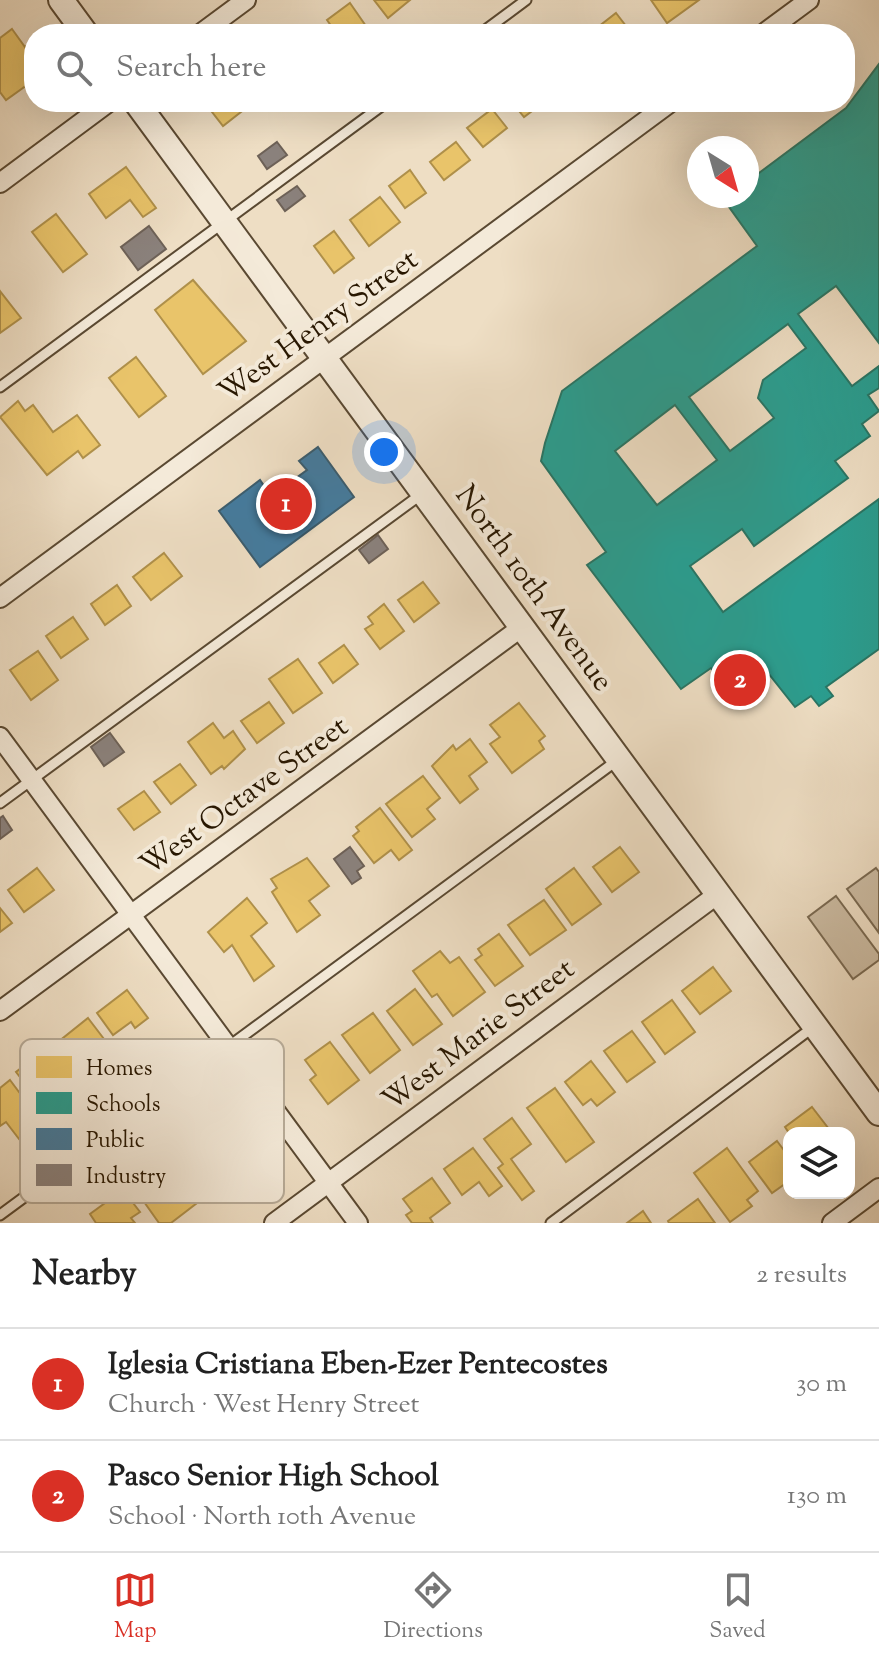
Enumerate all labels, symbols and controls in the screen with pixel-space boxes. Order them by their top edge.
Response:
search box [24,24,855,112]
icon: search [52,46,96,90]
text: Search here [116,47,266,90]
north arrow [687,136,759,208]
street label: West Henry Street [210,240,428,414]
your location [364,432,404,472]
pin: 1 [260,474,312,534]
street label: North 10th Avenue [443,477,623,701]
pin: 2 [714,650,766,710]
street label: West Octave Street [132,707,358,887]
street label: West Marie Street [374,949,584,1123]
legend [20,1039,284,1203]
text: Homes [86,1054,152,1086]
text: Schools [86,1090,160,1122]
text: Public [86,1126,145,1158]
map controls [783,1127,855,1199]
button: layers [783,1127,855,1199]
text: Industry [86,1162,166,1194]
text: Nearby [32,1251,137,1300]
text: 2 results [756,1257,847,1294]
text: Iglesia Cristiana Eben-Ezer Pentecostes [108,1344,608,1387]
text: 1 [54,1366,62,1403]
text: 30 m [796,1366,847,1403]
text: Church · West Henry Street [108,1387,419,1424]
text: Pasco Senior High School [108,1456,439,1499]
text: 2 [52,1478,64,1515]
text: 130 m [787,1478,847,1515]
text: School · North 10th Avenue [108,1499,416,1536]
tab: Map [113,1568,157,1648]
tab: Directions [384,1568,483,1648]
tab: Saved [709,1568,766,1648]

